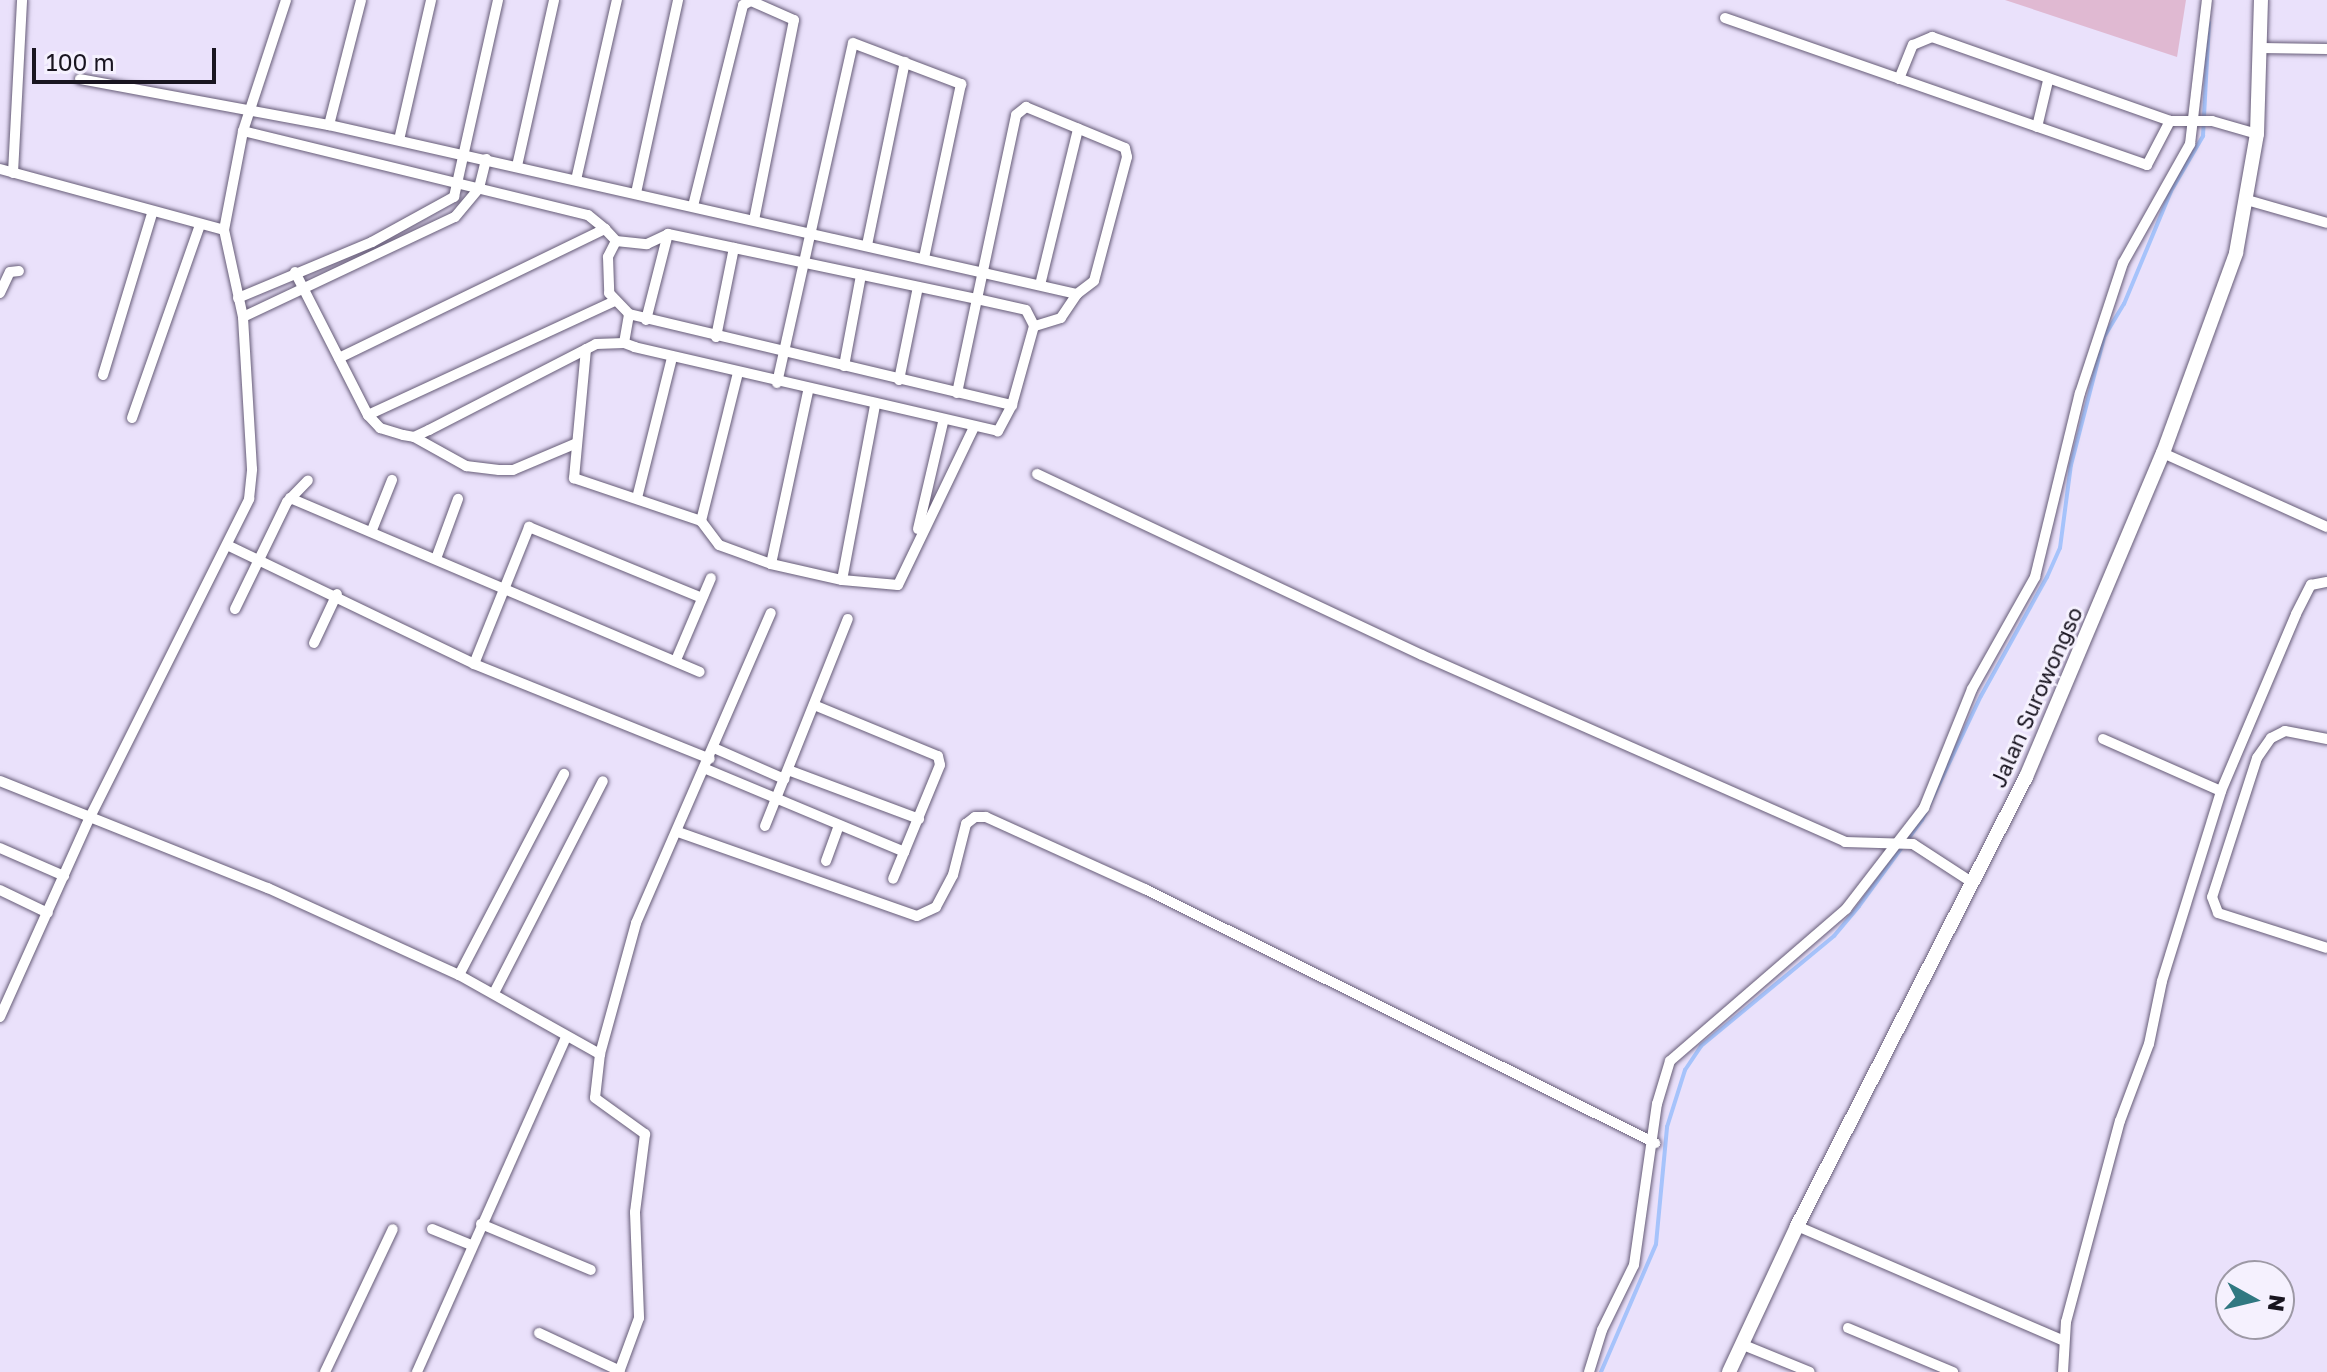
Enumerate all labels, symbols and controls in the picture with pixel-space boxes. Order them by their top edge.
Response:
scale bar [36,32,220,82]
text: 100 m [46,47,115,76]
street label: Jalan Surowongso [1984,603,2088,791]
north arrow [2215,1260,2295,1340]
text: N [2263,1293,2292,1313]

